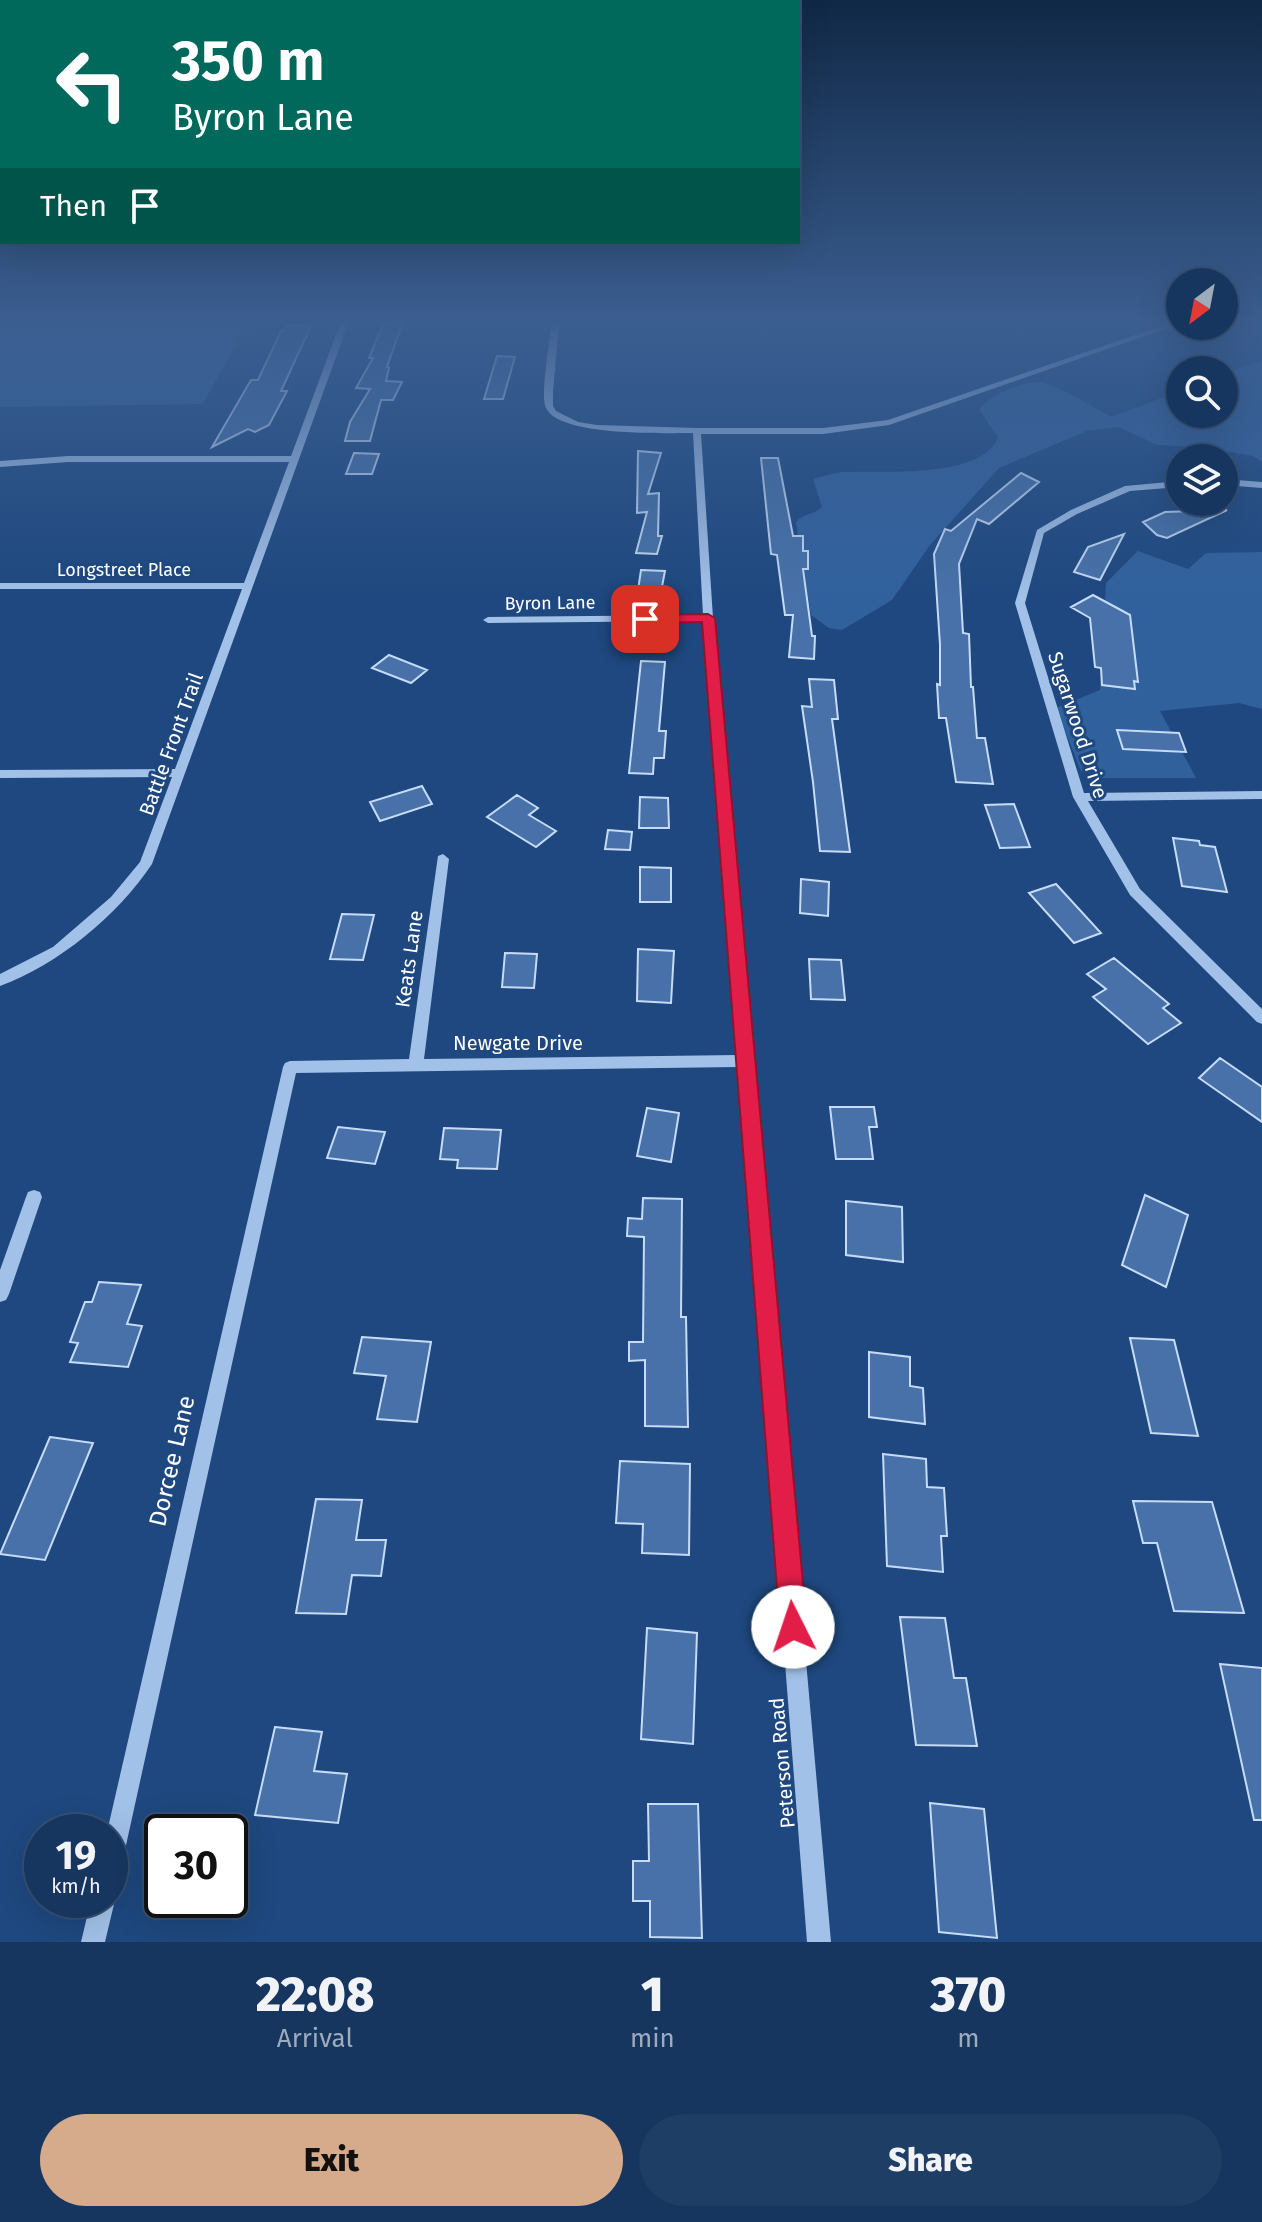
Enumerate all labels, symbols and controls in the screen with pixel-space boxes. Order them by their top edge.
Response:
text: 350 m [172,28,325,95]
icon: left [40,32,144,136]
text: Byron Lane [172,96,354,140]
icon: arrive [123,184,167,228]
text: Then [40,188,107,224]
north arrow [1166,268,1238,340]
map controls [1166,268,1238,516]
button: search [1166,356,1238,428]
button: layers [1166,444,1238,516]
street label: Longstreet Place [57,559,191,581]
pin [611,585,679,653]
street label: Byron Lane [504,591,596,615]
icon: arrive [623,597,667,641]
street label: Sugarwood Drive [1043,649,1113,801]
street label: Battle Front Trail [134,669,208,819]
street label: Keats Lane [390,909,428,1009]
street label: Newgate Drive [453,1031,583,1055]
street label: Dorcee Lane [143,1393,201,1529]
position arrow [751,1585,835,1669]
street label: Peterson Road [764,1697,800,1829]
speed limit sign: 30 [144,1814,248,1918]
text: 19 [56,1832,96,1880]
text: km/h [51,1874,101,1898]
text: 22:08 [256,1966,374,2024]
text: 1 [641,1966,664,2024]
text: 370 [930,1966,1006,2024]
text: Arrival [277,2023,353,2054]
text: min [630,2023,675,2054]
text: m [957,2023,980,2054]
button: Exit [40,2114,623,2206]
button: Share [639,2114,1222,2206]

